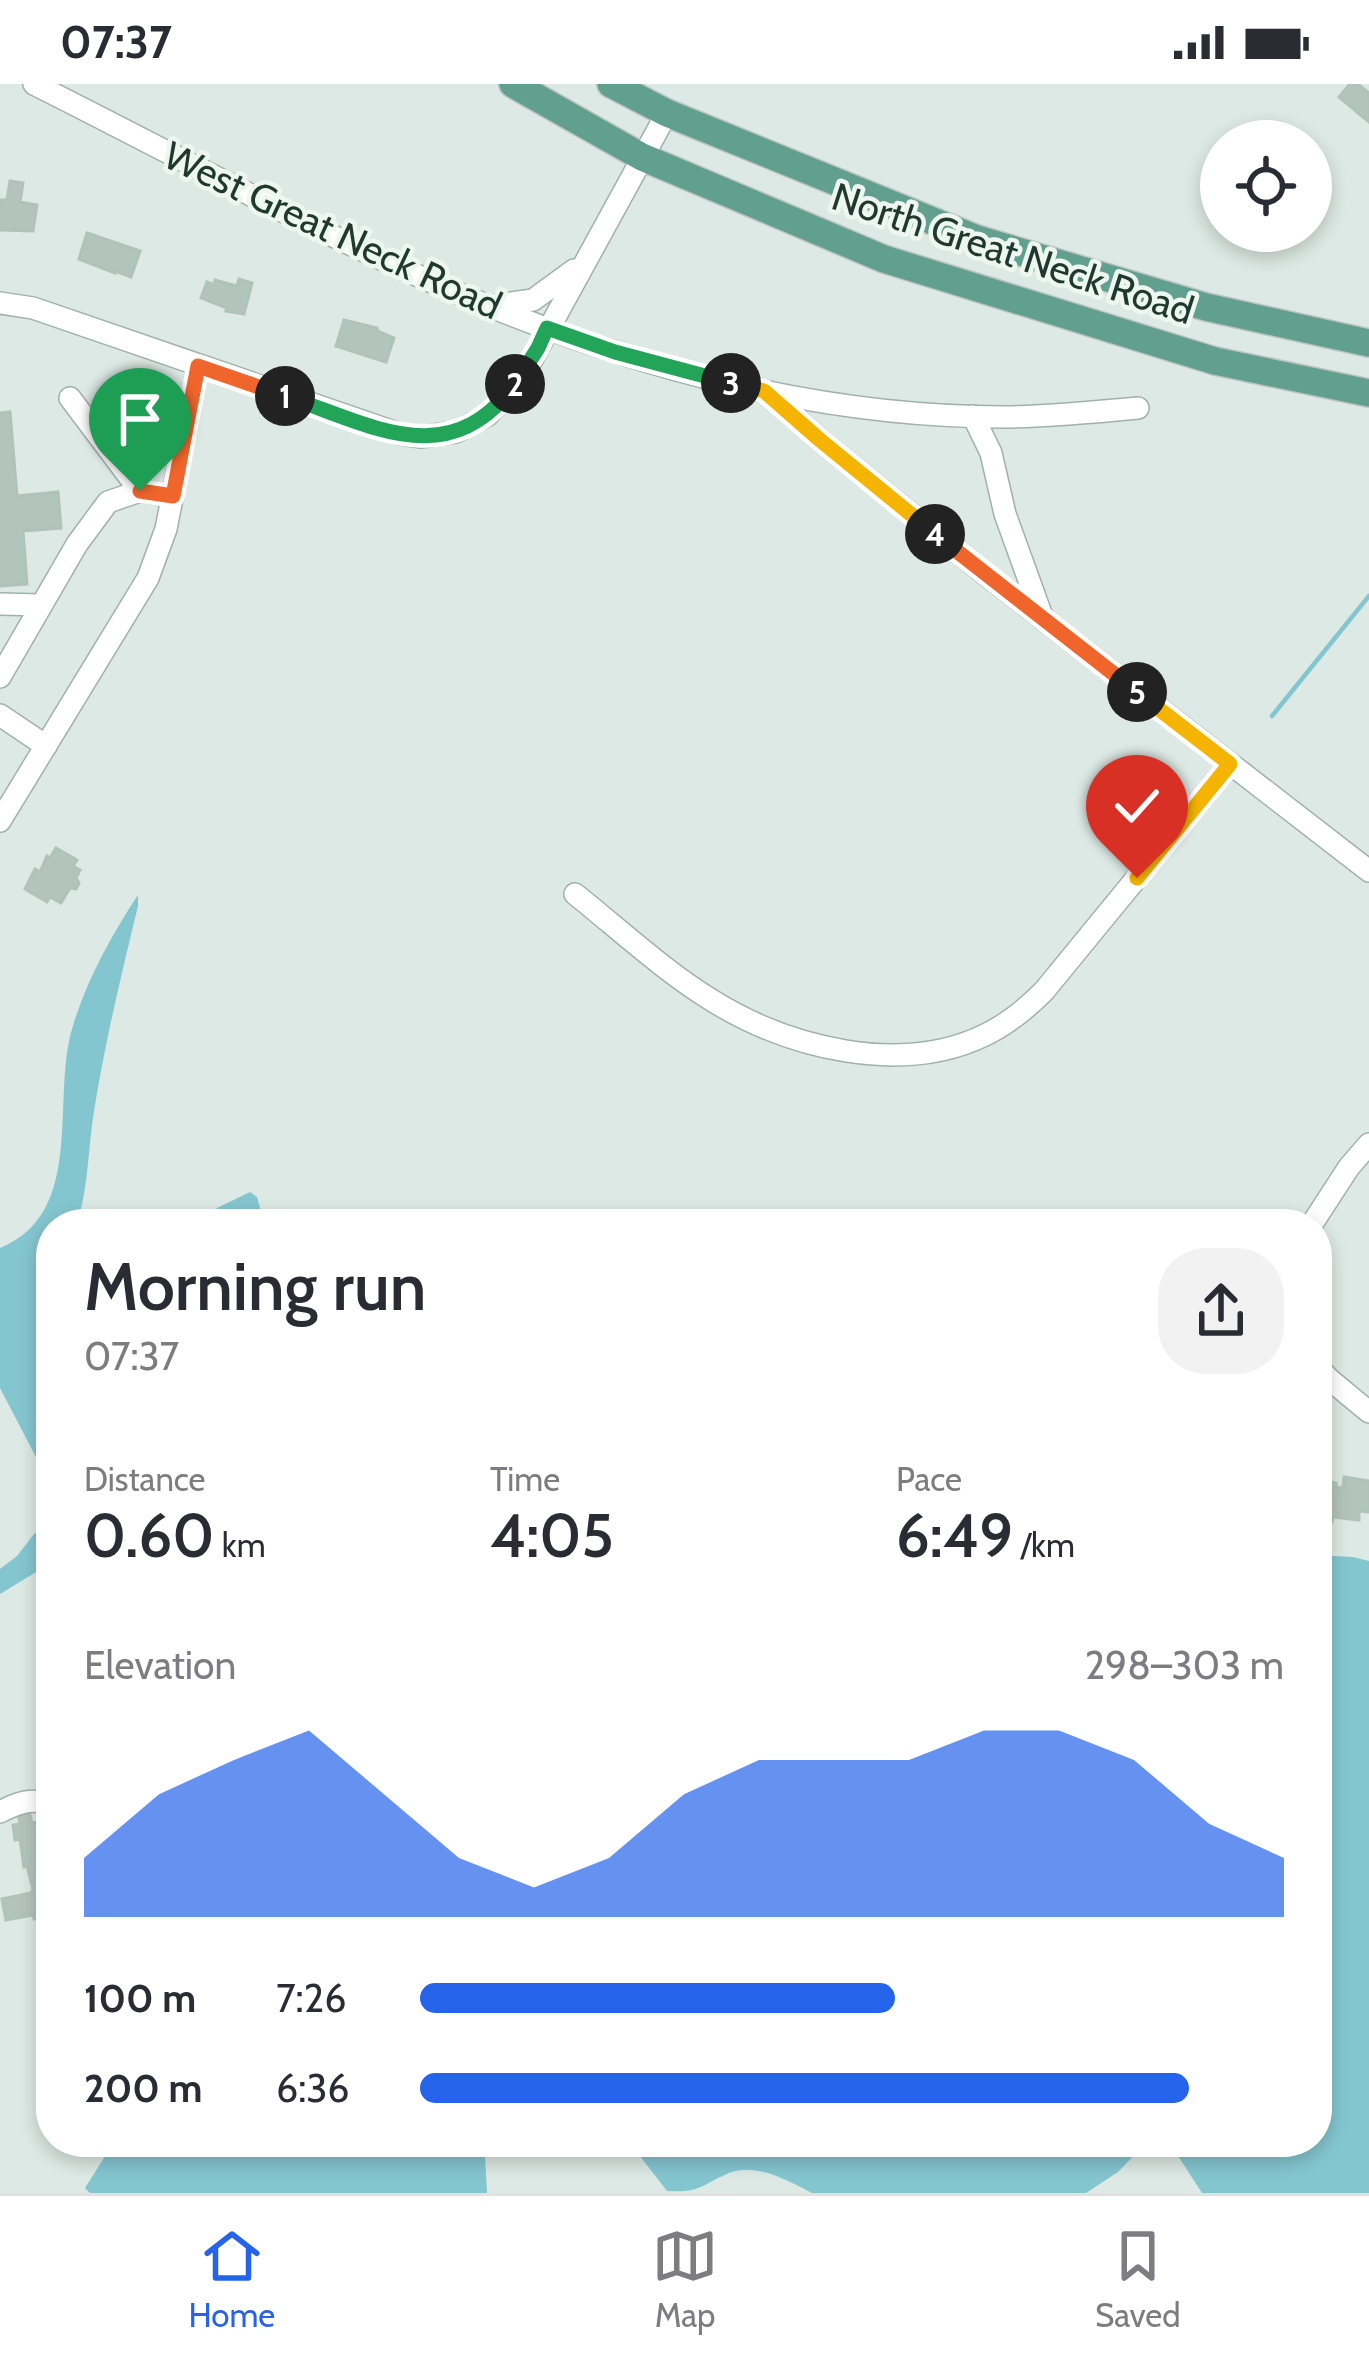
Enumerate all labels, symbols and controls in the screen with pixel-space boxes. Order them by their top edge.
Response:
text: 07:37 [60,15,172,69]
map controls [1200,120,1332,252]
button: locate [1200,120,1332,252]
street label: West Great Neck Road [157,131,509,329]
street label: North Great Neck Road [826,172,1200,334]
pin: 3 [701,353,761,413]
pin: 2 [485,354,545,414]
text: 3 [722,363,740,403]
text: 2 [506,364,524,404]
pin: 1 [255,366,315,426]
pin [89,368,191,491]
text: 1 [279,376,291,416]
icon: arrive [107,386,173,452]
pin: 4 [905,504,965,564]
text: 4 [925,514,945,554]
pin: 5 [1107,662,1167,722]
text: 5 [1128,672,1146,712]
pin [1086,755,1188,878]
icon: check [1104,773,1170,839]
text: Morning run [84,1246,426,1327]
button: share [1158,1248,1284,1374]
text: 07:37 [84,1332,179,1380]
text: Distance [84,1459,205,1499]
text: Time [490,1459,560,1499]
text: Pace [896,1459,962,1499]
text: 0.60 [84,1499,214,1572]
text: 4:05 [490,1499,614,1572]
text: 6:49 [896,1499,1013,1572]
text: km [214,1525,266,1565]
text: /km [1013,1525,1075,1565]
text: Elevation [84,1641,236,1689]
text: 298–303 m [1085,1641,1284,1689]
text: 100 m [84,1974,196,2022]
text: 7:26 [276,1974,346,2022]
text: 200 m [84,2064,202,2112]
text: 6:36 [276,2064,350,2112]
tab: Home [188,2223,275,2335]
tab: Map [652,2223,718,2335]
tab: Saved [1095,2223,1181,2335]

